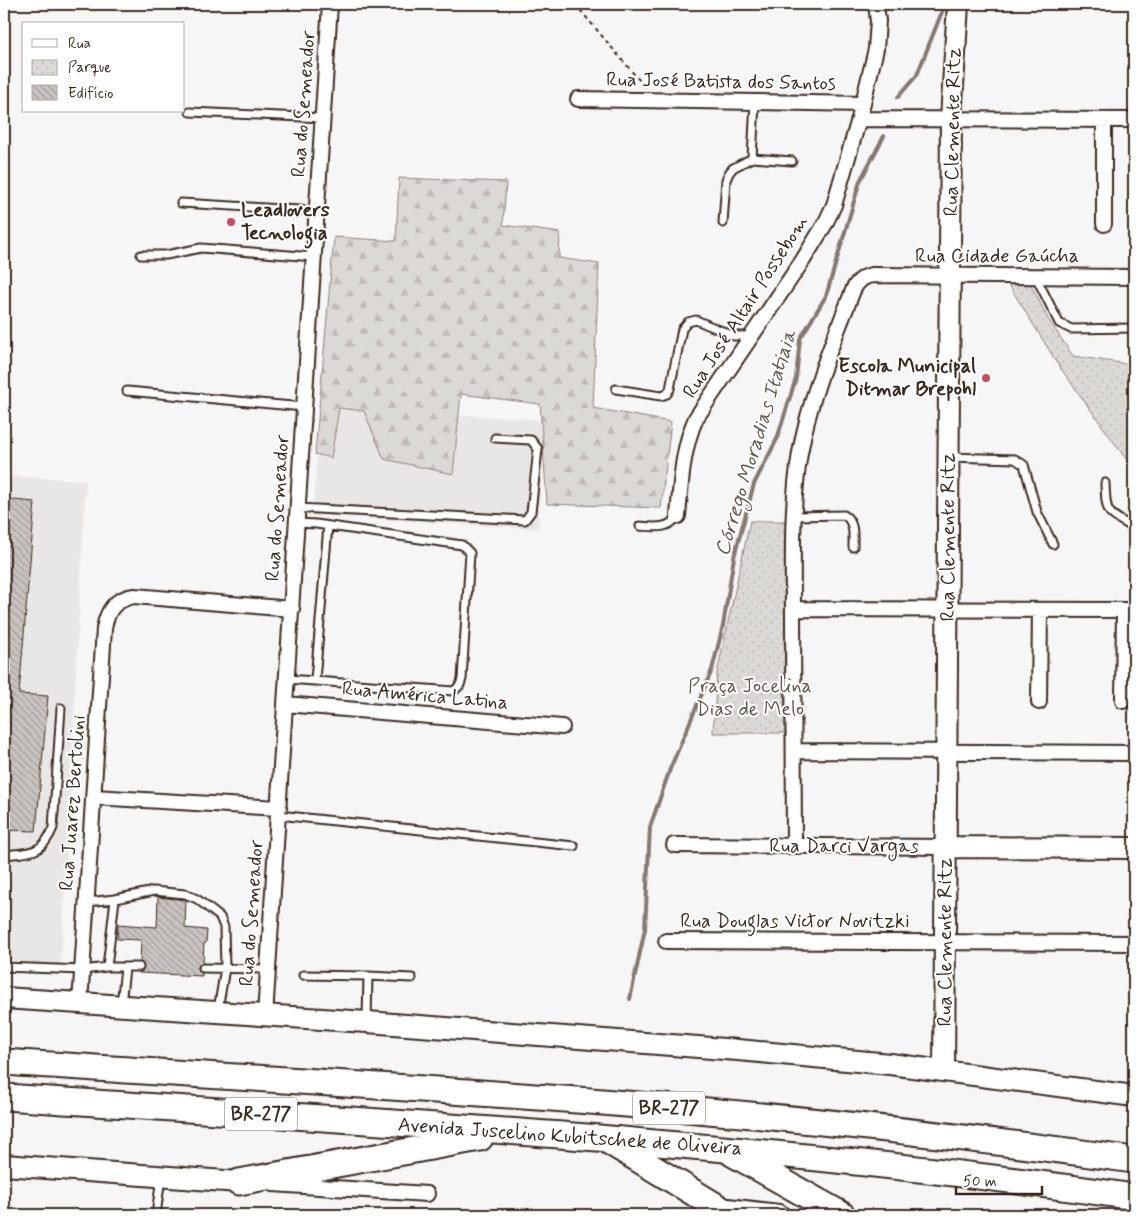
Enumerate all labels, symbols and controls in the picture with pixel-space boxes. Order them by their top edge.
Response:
legend [22,22,185,112]
street label: Rua do Semeador [285,29,323,178]
text: Rua [68,34,91,54]
street label: Rua Clemente Ritz [938,47,968,217]
text: Parque [68,58,111,78]
street label: Rua José Batista dos Santos [606,66,836,98]
text: Edifício [68,84,113,104]
place label: Leadlovers Tecnologia [241,197,330,249]
street label: Rua José Altair Possebom [677,210,815,404]
marker: Leadlovers Tecnologia [225,216,237,228]
street label: Rua Cidade Gaúcha [915,243,1079,270]
water label: Córrego Moradias Itatiaia [708,325,806,560]
place label: Escola Municipal Ditmar Brepohl [838,353,976,403]
marker: Escola Municipal Ditmar Brepohl [980,372,992,384]
street label: Rua do Semeador [259,433,297,582]
street label: Rua Clemente Ritz [935,452,962,621]
park label: Praça Jocelina Dias de Melo [688,673,812,723]
street label: Rua América Latina [341,675,509,717]
street label: Rua Juarez Bertolini [53,714,93,892]
street label: Rua Darci Vargas [769,833,919,861]
street label: Rua do Semeador [233,838,271,987]
street label: Rua Clemente Ritz [932,857,959,1026]
street label: Rua Douglas Victor Novitzki [680,908,910,937]
road number: BR-277 [633,1092,705,1124]
road number: BR-277 [225,1098,297,1130]
street label: Avenida Juscelino Kubitschek de Oliveira [397,1111,743,1163]
scale bar [956,1164,1042,1196]
text: 50 m [963,1172,997,1192]

